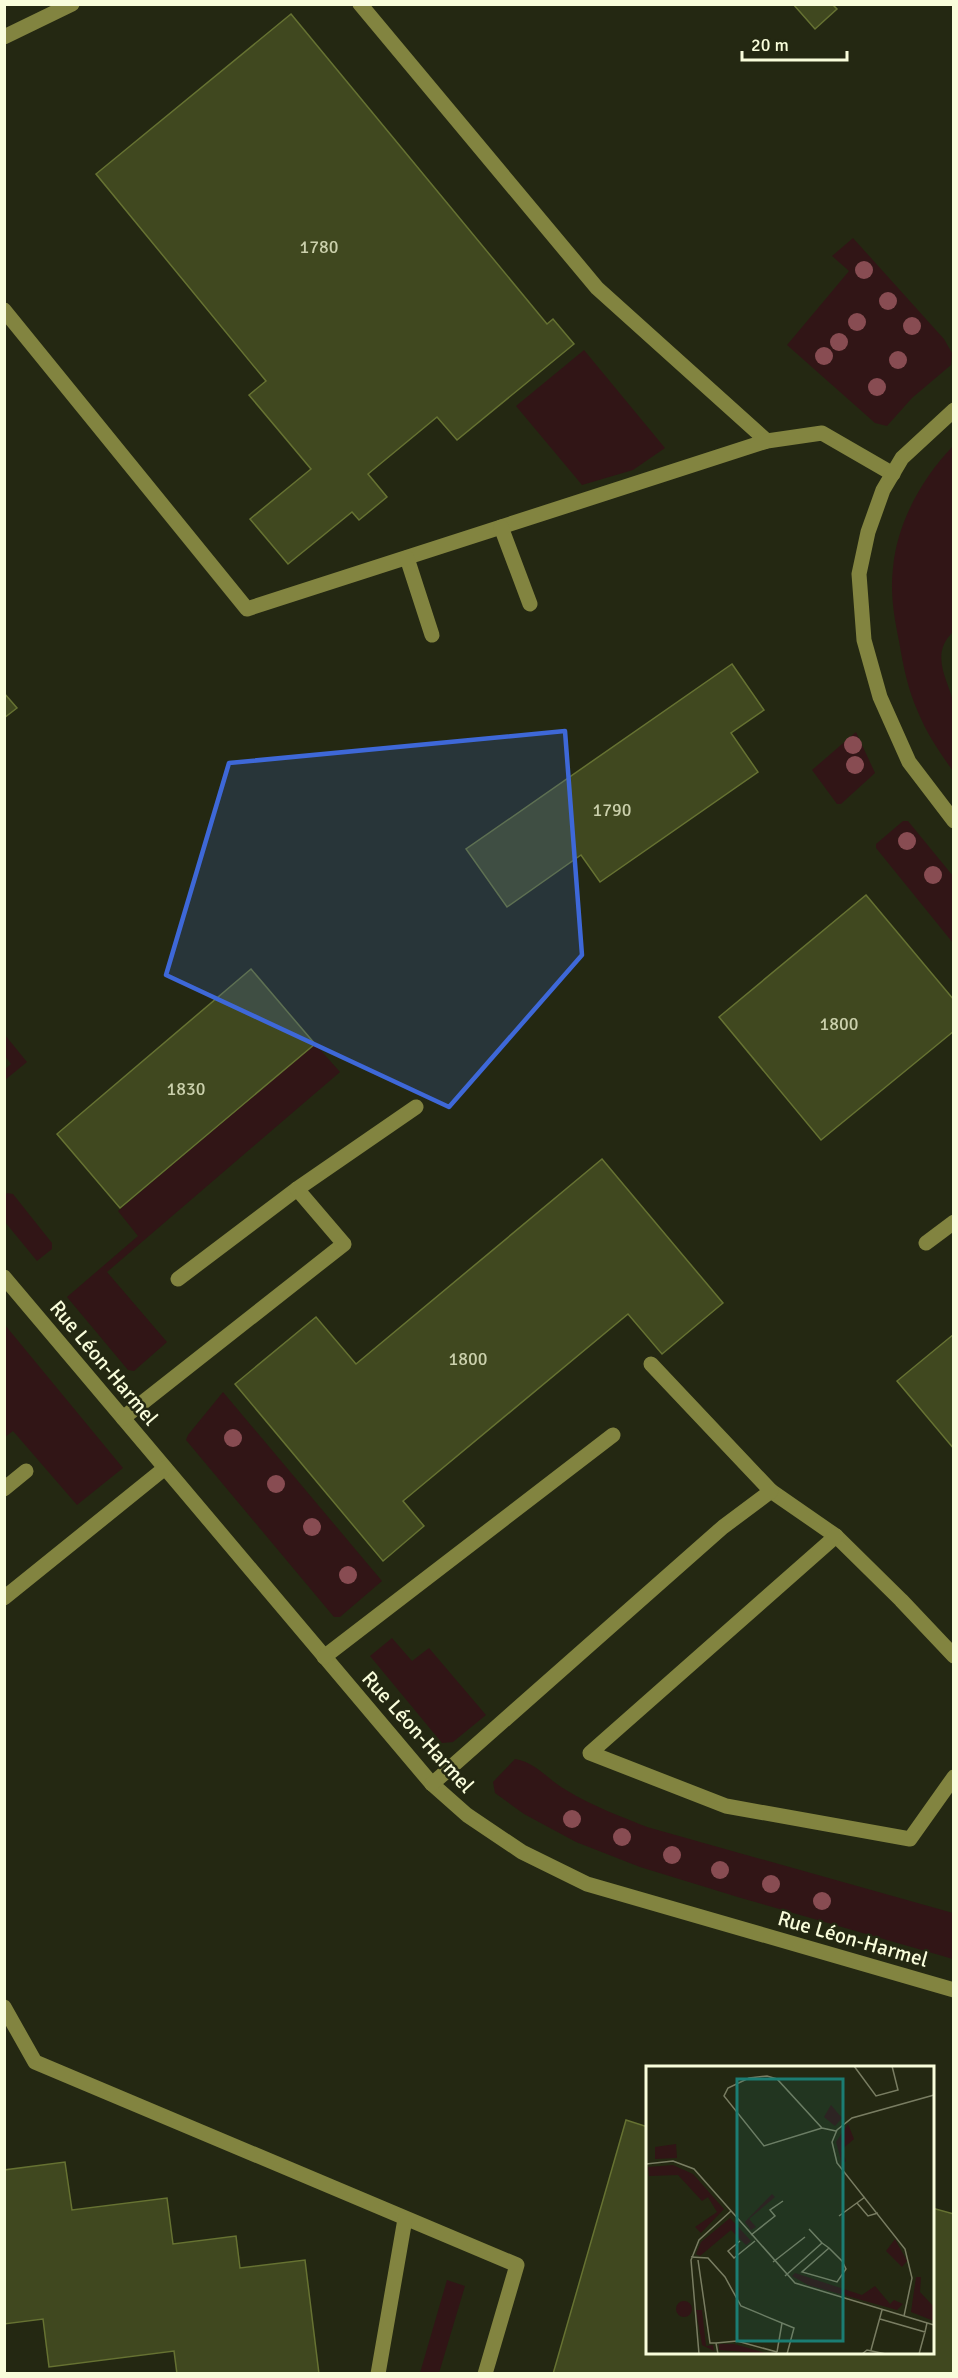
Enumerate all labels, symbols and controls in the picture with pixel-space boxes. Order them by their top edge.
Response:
scale bar [742,24,847,62]
text: 20 m [751,34,789,56]
house number: 1780 [300,236,338,258]
house number: 1790 [593,799,631,821]
house number: 1800 [820,1013,858,1035]
house number: 1830 [167,1078,205,1100]
street label: Rue Léon-Harmel [44,1295,164,1431]
house number: 1800 [449,1348,487,1370]
street label: Rue Léon-Harmel [356,1666,480,1798]
street label: Rue Léon-Harmel [775,1905,931,1973]
inset map [646,2066,934,2354]

